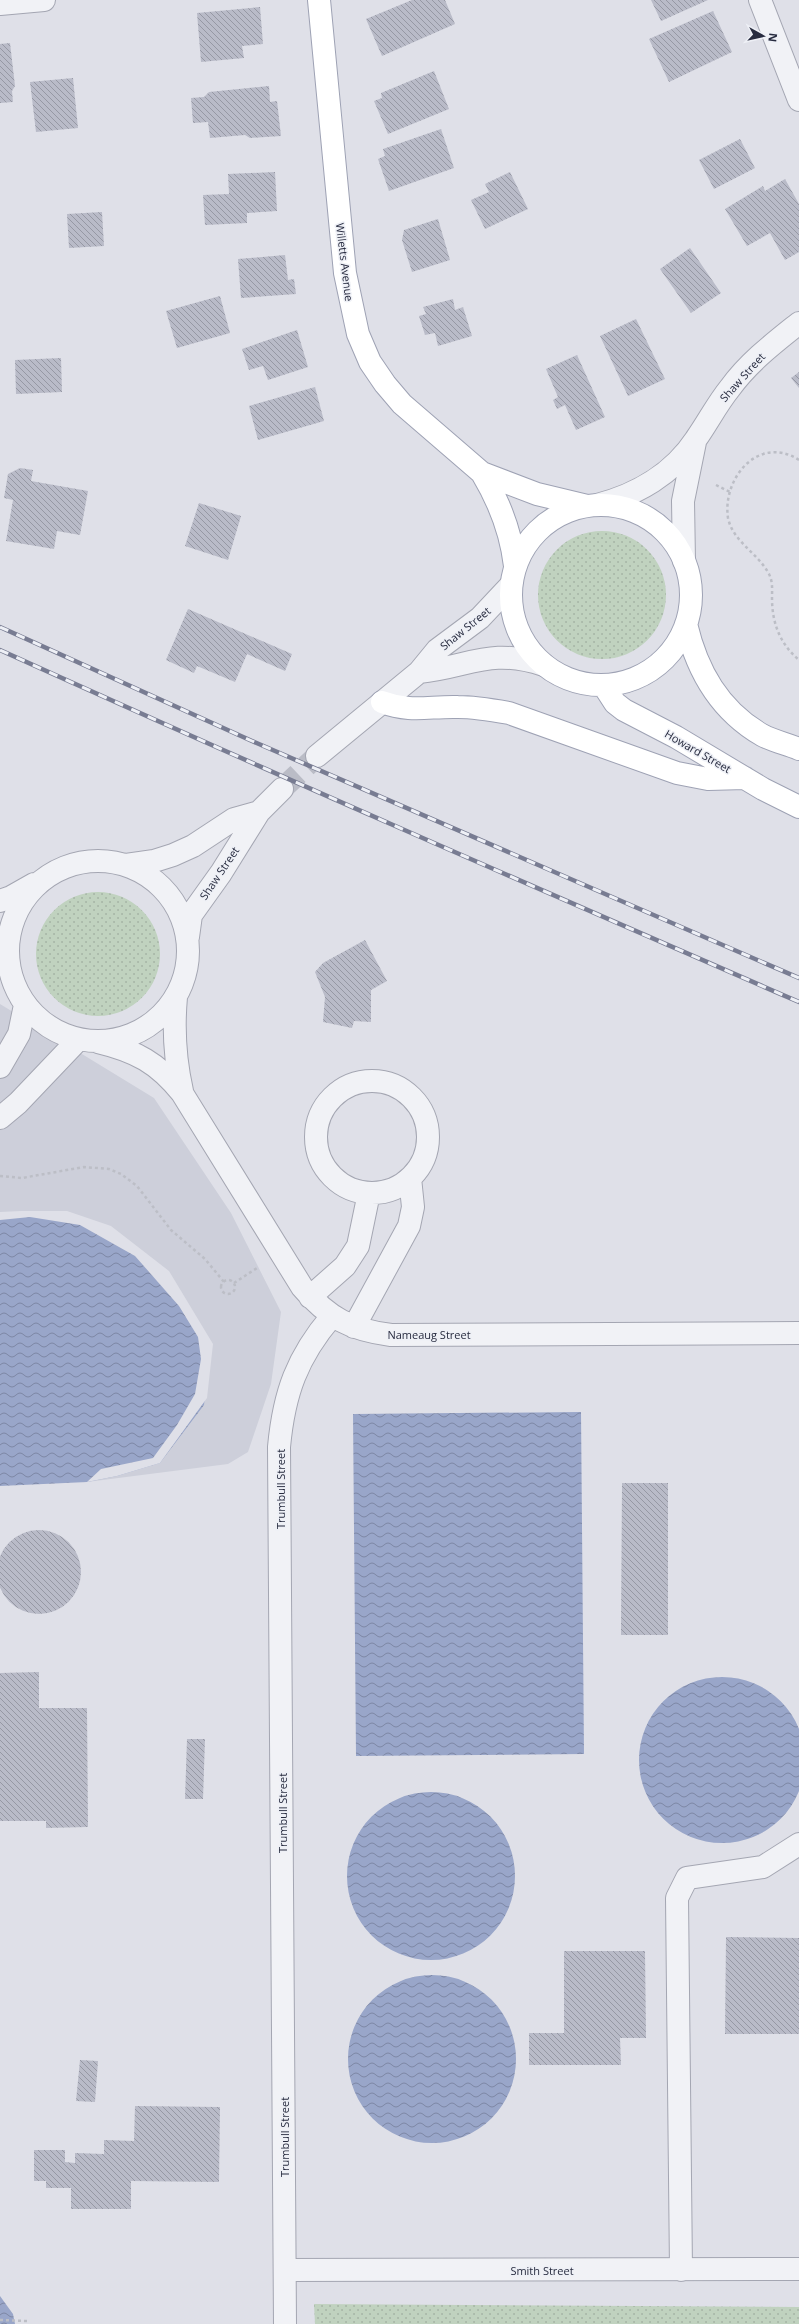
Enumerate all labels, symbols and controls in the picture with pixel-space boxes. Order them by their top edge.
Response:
north arrow [743,16,783,56]
text: N [765,32,781,43]
street label: Willetts Avenue [333,222,357,302]
street label: Shaw Street [716,349,768,405]
street label: Shaw Street [437,603,493,653]
street label: Howard Street [662,726,734,776]
street label: Shaw Street [196,843,242,902]
street label: Nameaug Street [387,1327,471,1342]
street label: Trumbull Street [273,1449,288,1529]
street label: Trumbull Street [275,1773,290,1853]
street label: Trumbull Street [277,2097,292,2177]
street label: Smith Street [510,2263,574,2278]

